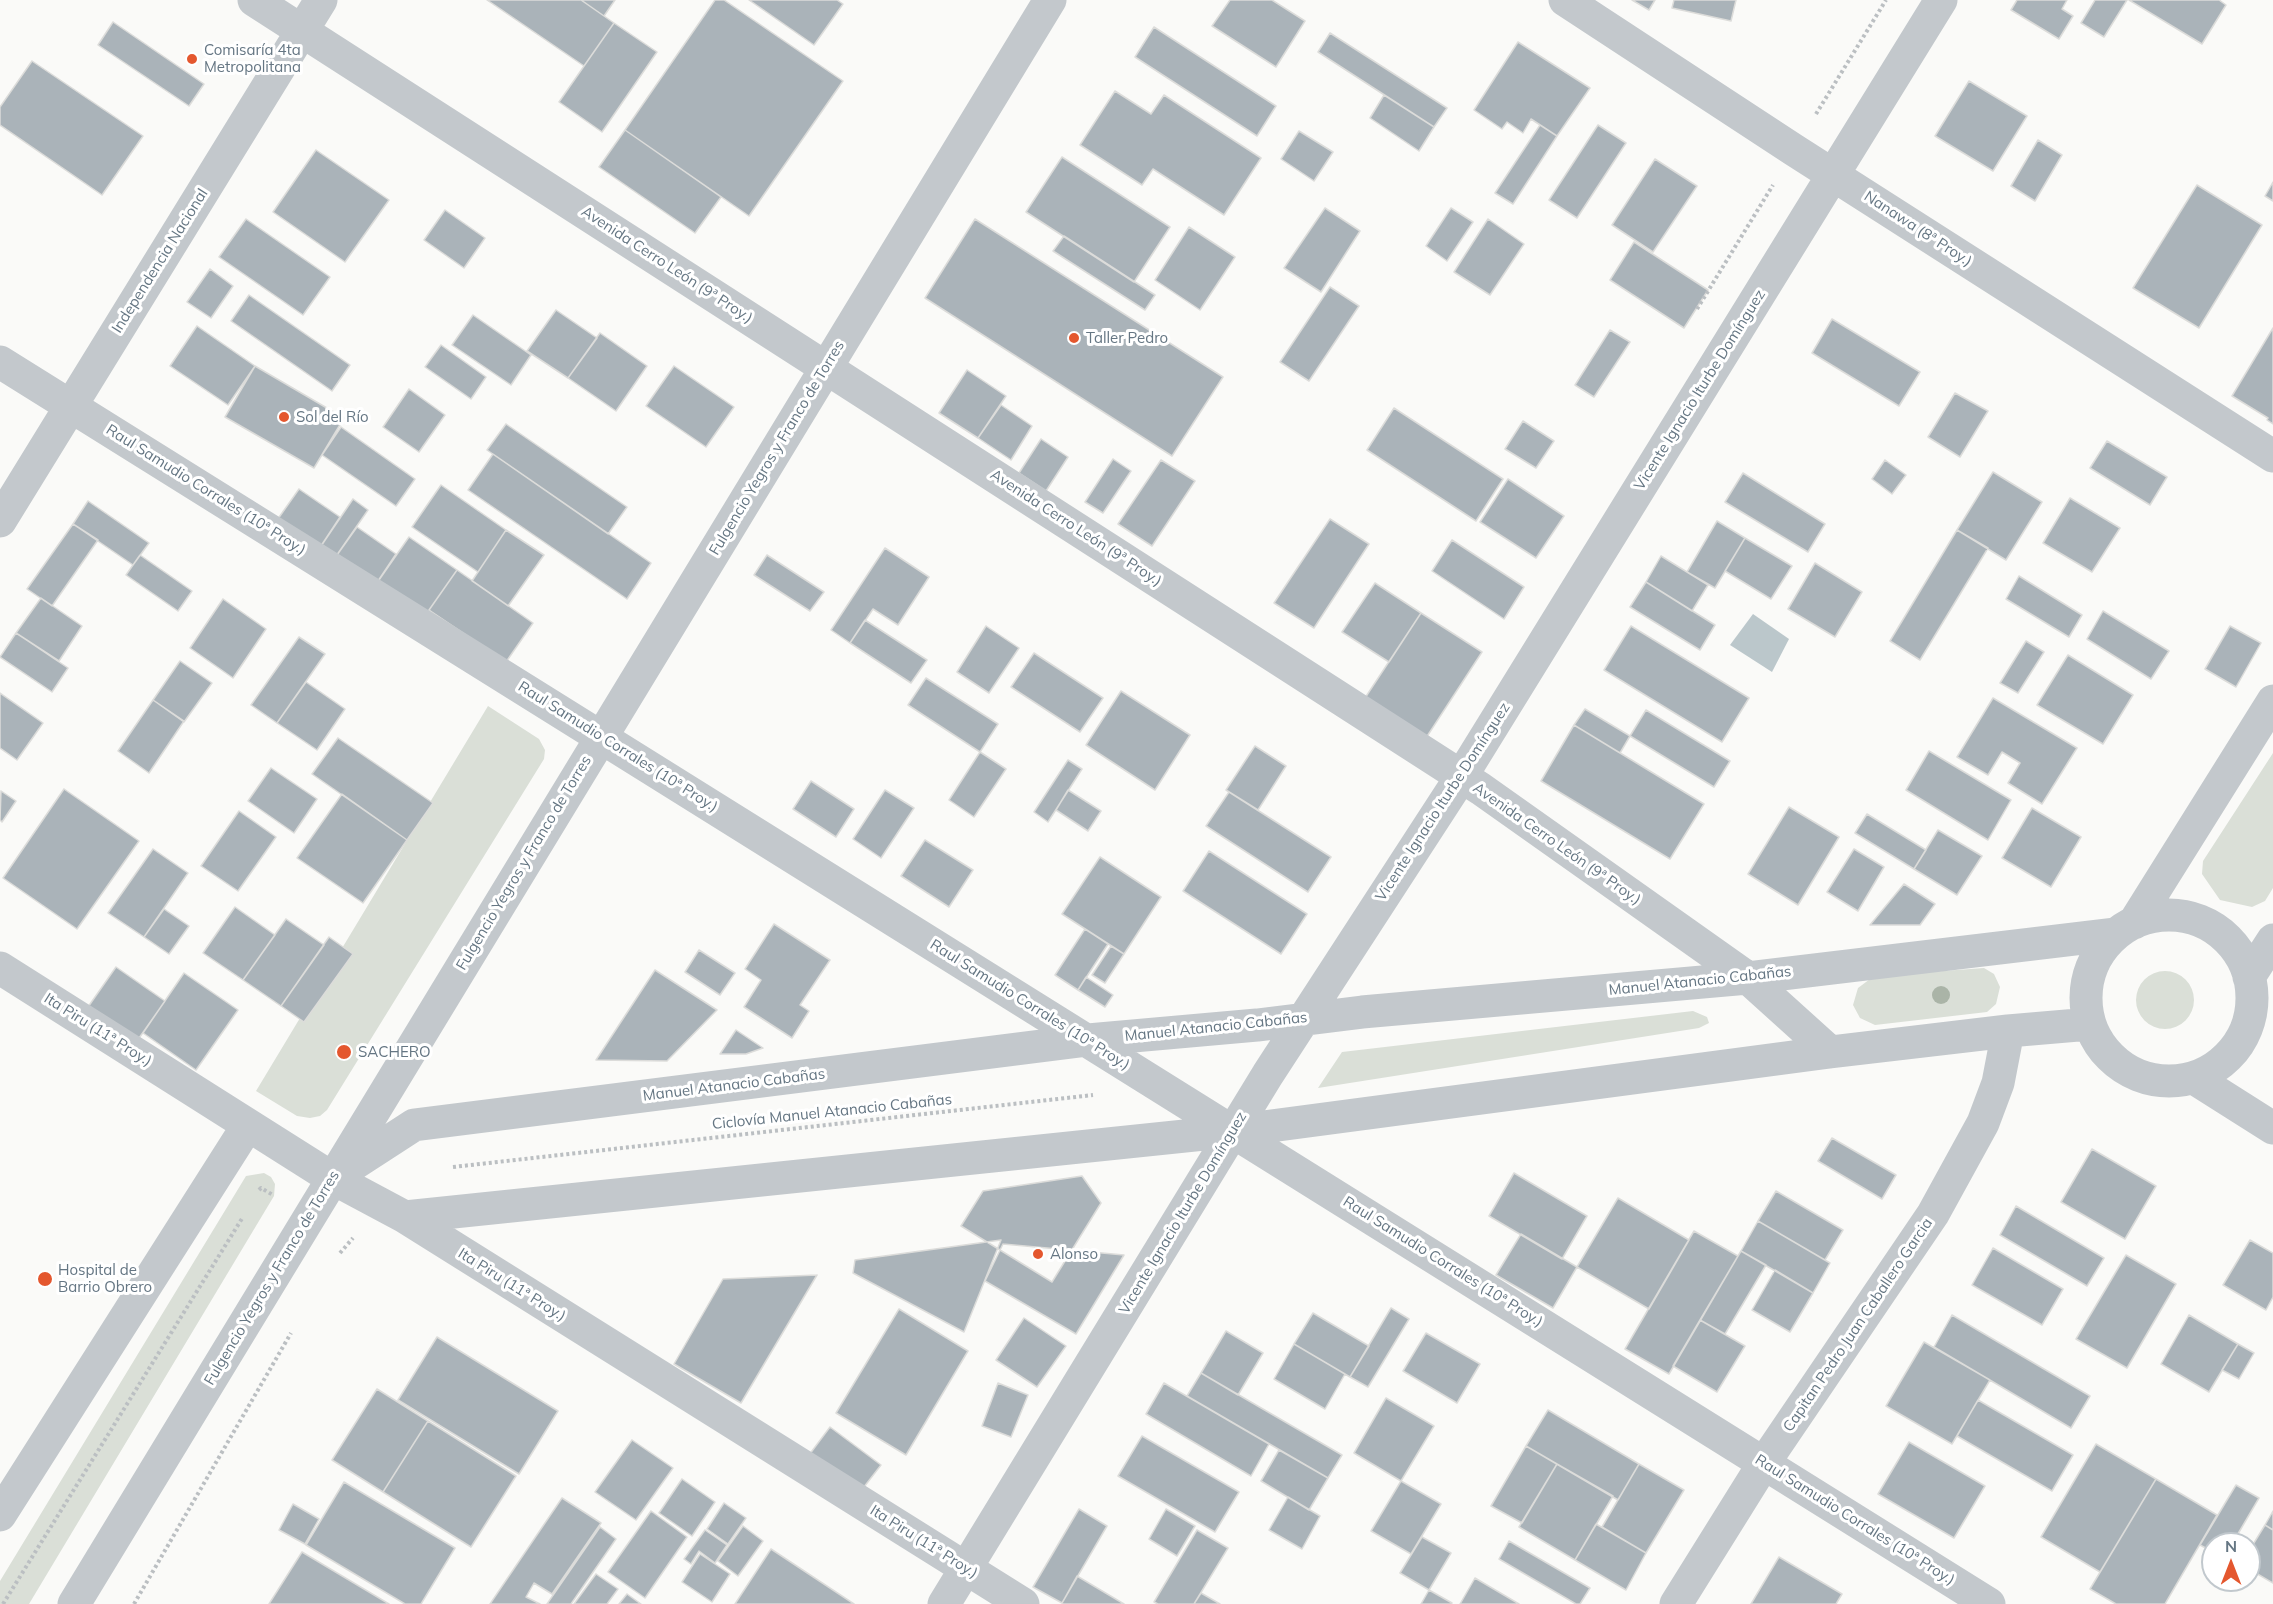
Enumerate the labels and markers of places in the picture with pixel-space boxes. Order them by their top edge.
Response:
place label: Comisaría 4ta Metropolitana [204,41,301,76]
marker: Comisaría 4ta Metropolitana [185,52,199,66]
place label: Taller Pedro [1086,329,1168,347]
marker: Taller Pedro [1067,331,1081,345]
place label: Sol del Río [296,408,369,426]
marker: Sol del Río [277,410,291,424]
marker: SACHERO [335,1043,353,1061]
place label: SACHERO [358,1043,431,1061]
place label: Alonso [1050,1245,1098,1263]
marker: Alonso [1031,1247,1045,1261]
place label: Hospital de Barrio Obrero [58,1261,152,1296]
marker: Hospital de Barrio Obrero [36,1270,54,1288]

